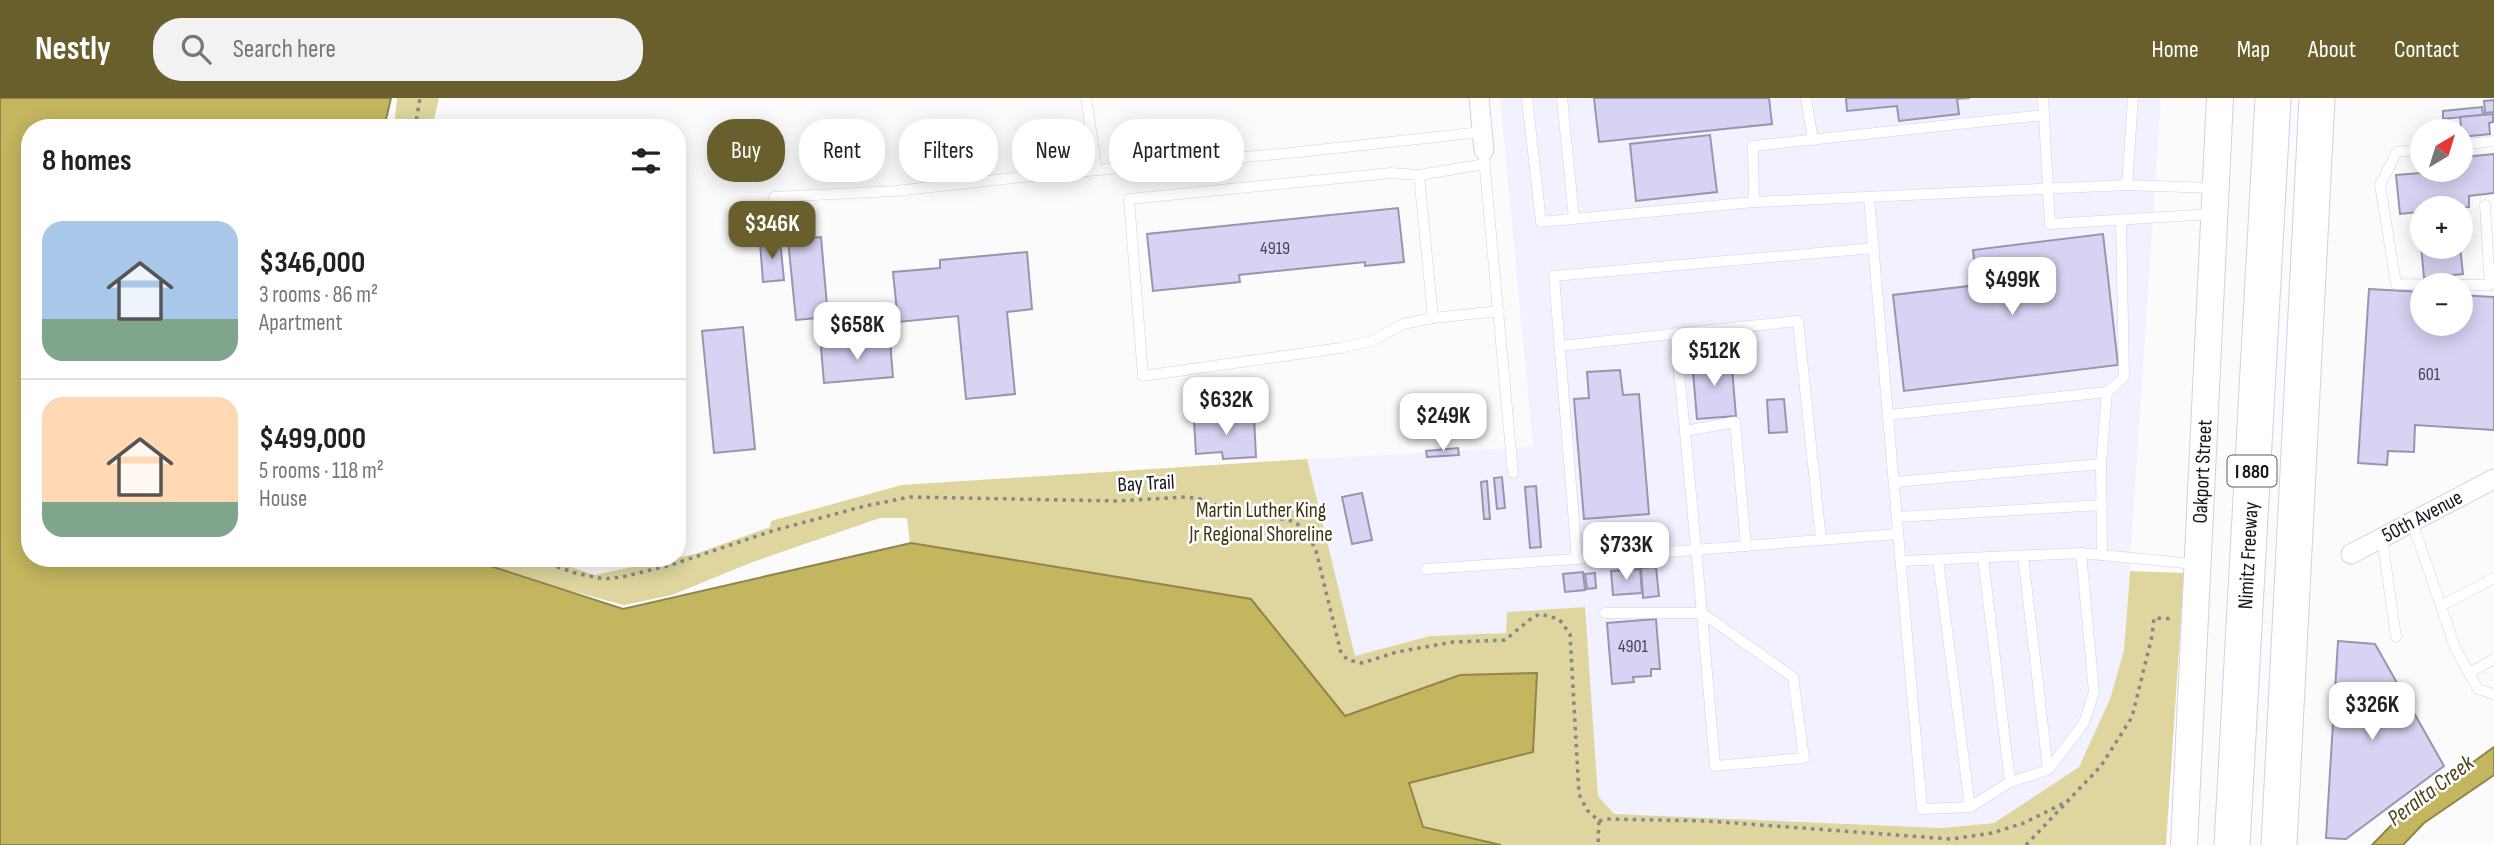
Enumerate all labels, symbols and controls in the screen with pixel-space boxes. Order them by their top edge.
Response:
search box [153,18,643,81]
text: Nestly [35,29,111,69]
icon: search [177,30,215,68]
text: Search here [233,34,336,65]
text: Home [2151,35,2199,64]
text: Map [2237,35,2270,64]
text: About [2308,35,2356,64]
text: Contact [2394,35,2459,64]
chip: Buy [707,119,785,182]
chip: Rent [799,119,885,182]
chip: Filters [899,119,998,182]
chip: New [1012,119,1095,182]
chip: Apartment [1109,119,1244,182]
north arrow [2410,119,2473,182]
map controls [2410,119,2473,336]
icon: filters [627,142,665,180]
text: 8 homes [42,143,131,179]
button: + [2410,196,2473,259]
pin: $346K [723,202,821,261]
text: $346K [745,210,799,238]
house number: 4919 [1260,238,1290,259]
text: $346,000 [259,245,365,281]
icon: home [98,249,182,333]
pin: $499K [1963,258,2061,317]
text: $499K [1984,266,2040,294]
button: − [2410,273,2473,336]
text: 3 rooms · 86 m² [259,281,378,309]
pin: $658K [808,302,906,362]
text: Apartment [259,309,343,337]
text: $658K [830,311,884,339]
pin: $512K [1665,328,1763,388]
text: $512K [1688,337,1740,365]
house number: 601 [2418,364,2441,385]
pin: $632K [1177,378,1275,437]
text: $632K [1199,386,1253,414]
pin: $249K [1394,394,1492,453]
text: $249K [1416,402,1470,430]
street label: Oakport Street [2188,419,2217,524]
text: $499,000 [259,421,366,457]
icon: home [98,425,182,509]
road number: I 880 [2228,456,2276,486]
text: 5 rooms · 118 m² [259,457,384,485]
street label: Bay Trail [1117,470,1175,497]
text: House [259,485,307,513]
street label: 50th Avenue [2378,485,2467,548]
park label: Martin Luther King Jr Regional Shoreline [1188,498,1333,547]
street label: Nimitz Freeway [2233,501,2264,610]
pin: $733K [1577,522,1675,582]
text: $733K [1599,531,1653,559]
house number: 4901 [1618,636,1649,657]
pin: $326K [2323,682,2421,742]
text: $326K [2345,691,2399,719]
water label: Peralta Creek [2382,748,2481,832]

